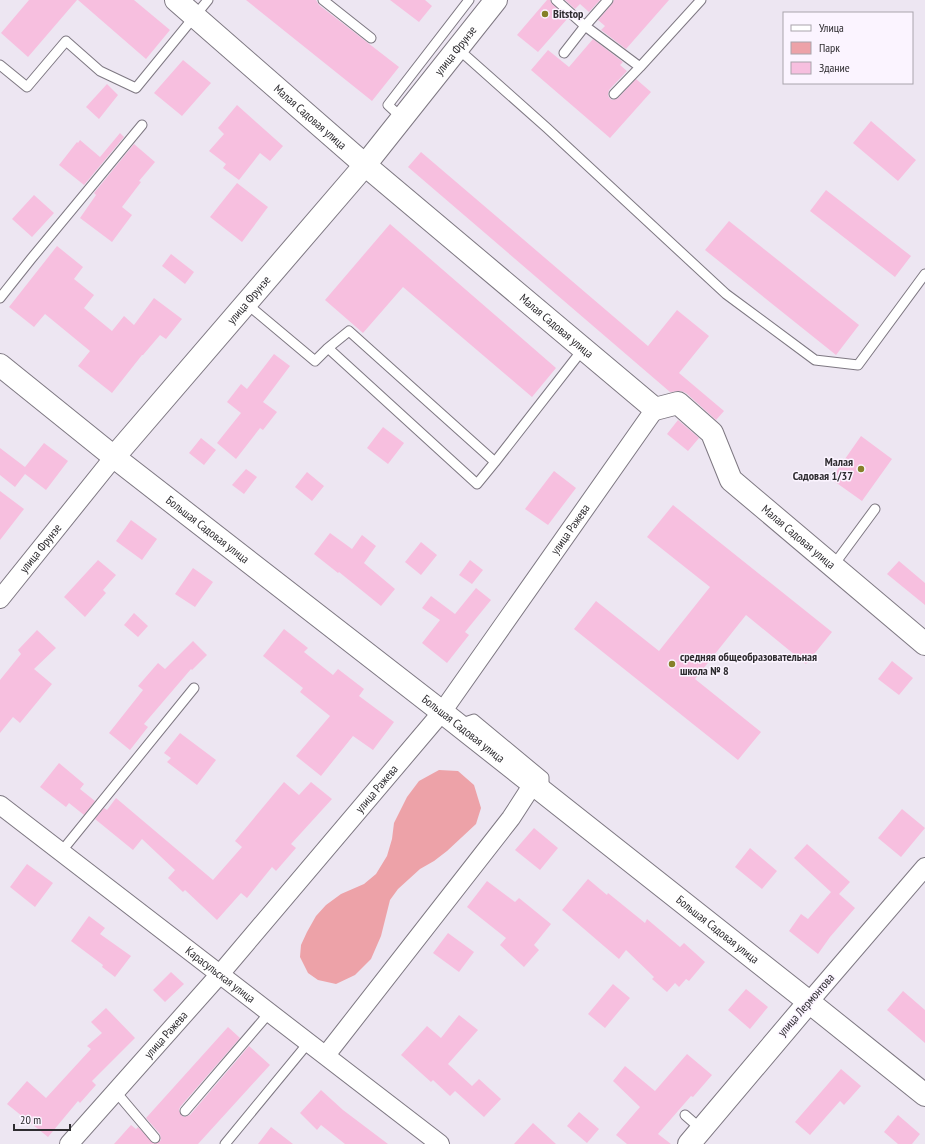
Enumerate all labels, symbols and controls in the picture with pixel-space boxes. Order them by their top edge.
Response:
place label: Bitstop [553,6,584,21]
marker: Bitstop [540,9,550,19]
legend [783,12,913,84]
text: Улица [819,20,844,35]
street label: улица Фрунзе [431,23,480,78]
text: Парк [819,40,840,55]
text: Здание [819,60,850,75]
street label: Малая Садовая улица [271,81,350,153]
street label: улица Фрунзе [224,272,273,327]
street label: Малая Садовая улица [517,290,597,361]
place label: Малая Садовая 1/37 [793,454,853,483]
marker: Малая Садовая 1/37 [856,464,866,474]
street label: Большая Садовая улица [163,492,253,566]
street label: улица Ражева [547,501,593,557]
street label: Малая Садовая улица [759,501,839,572]
street label: улица Фрунзе [16,520,65,576]
place label: средняя общеобразовательная школа № 8 [680,649,817,678]
marker: средняя общеобразовательная школа № 8 [667,659,677,669]
street label: Большая Садовая улица [419,691,508,766]
street label: улица Ражева [352,761,401,816]
street label: Большая Садовая улица [673,892,762,967]
street label: Карасульская улица [183,943,259,1006]
street label: улица Лермонтова [774,970,837,1039]
street label: улица Ражева [141,1008,191,1061]
scale bar [14,1106,70,1132]
text: 20 m [20,1112,41,1127]

